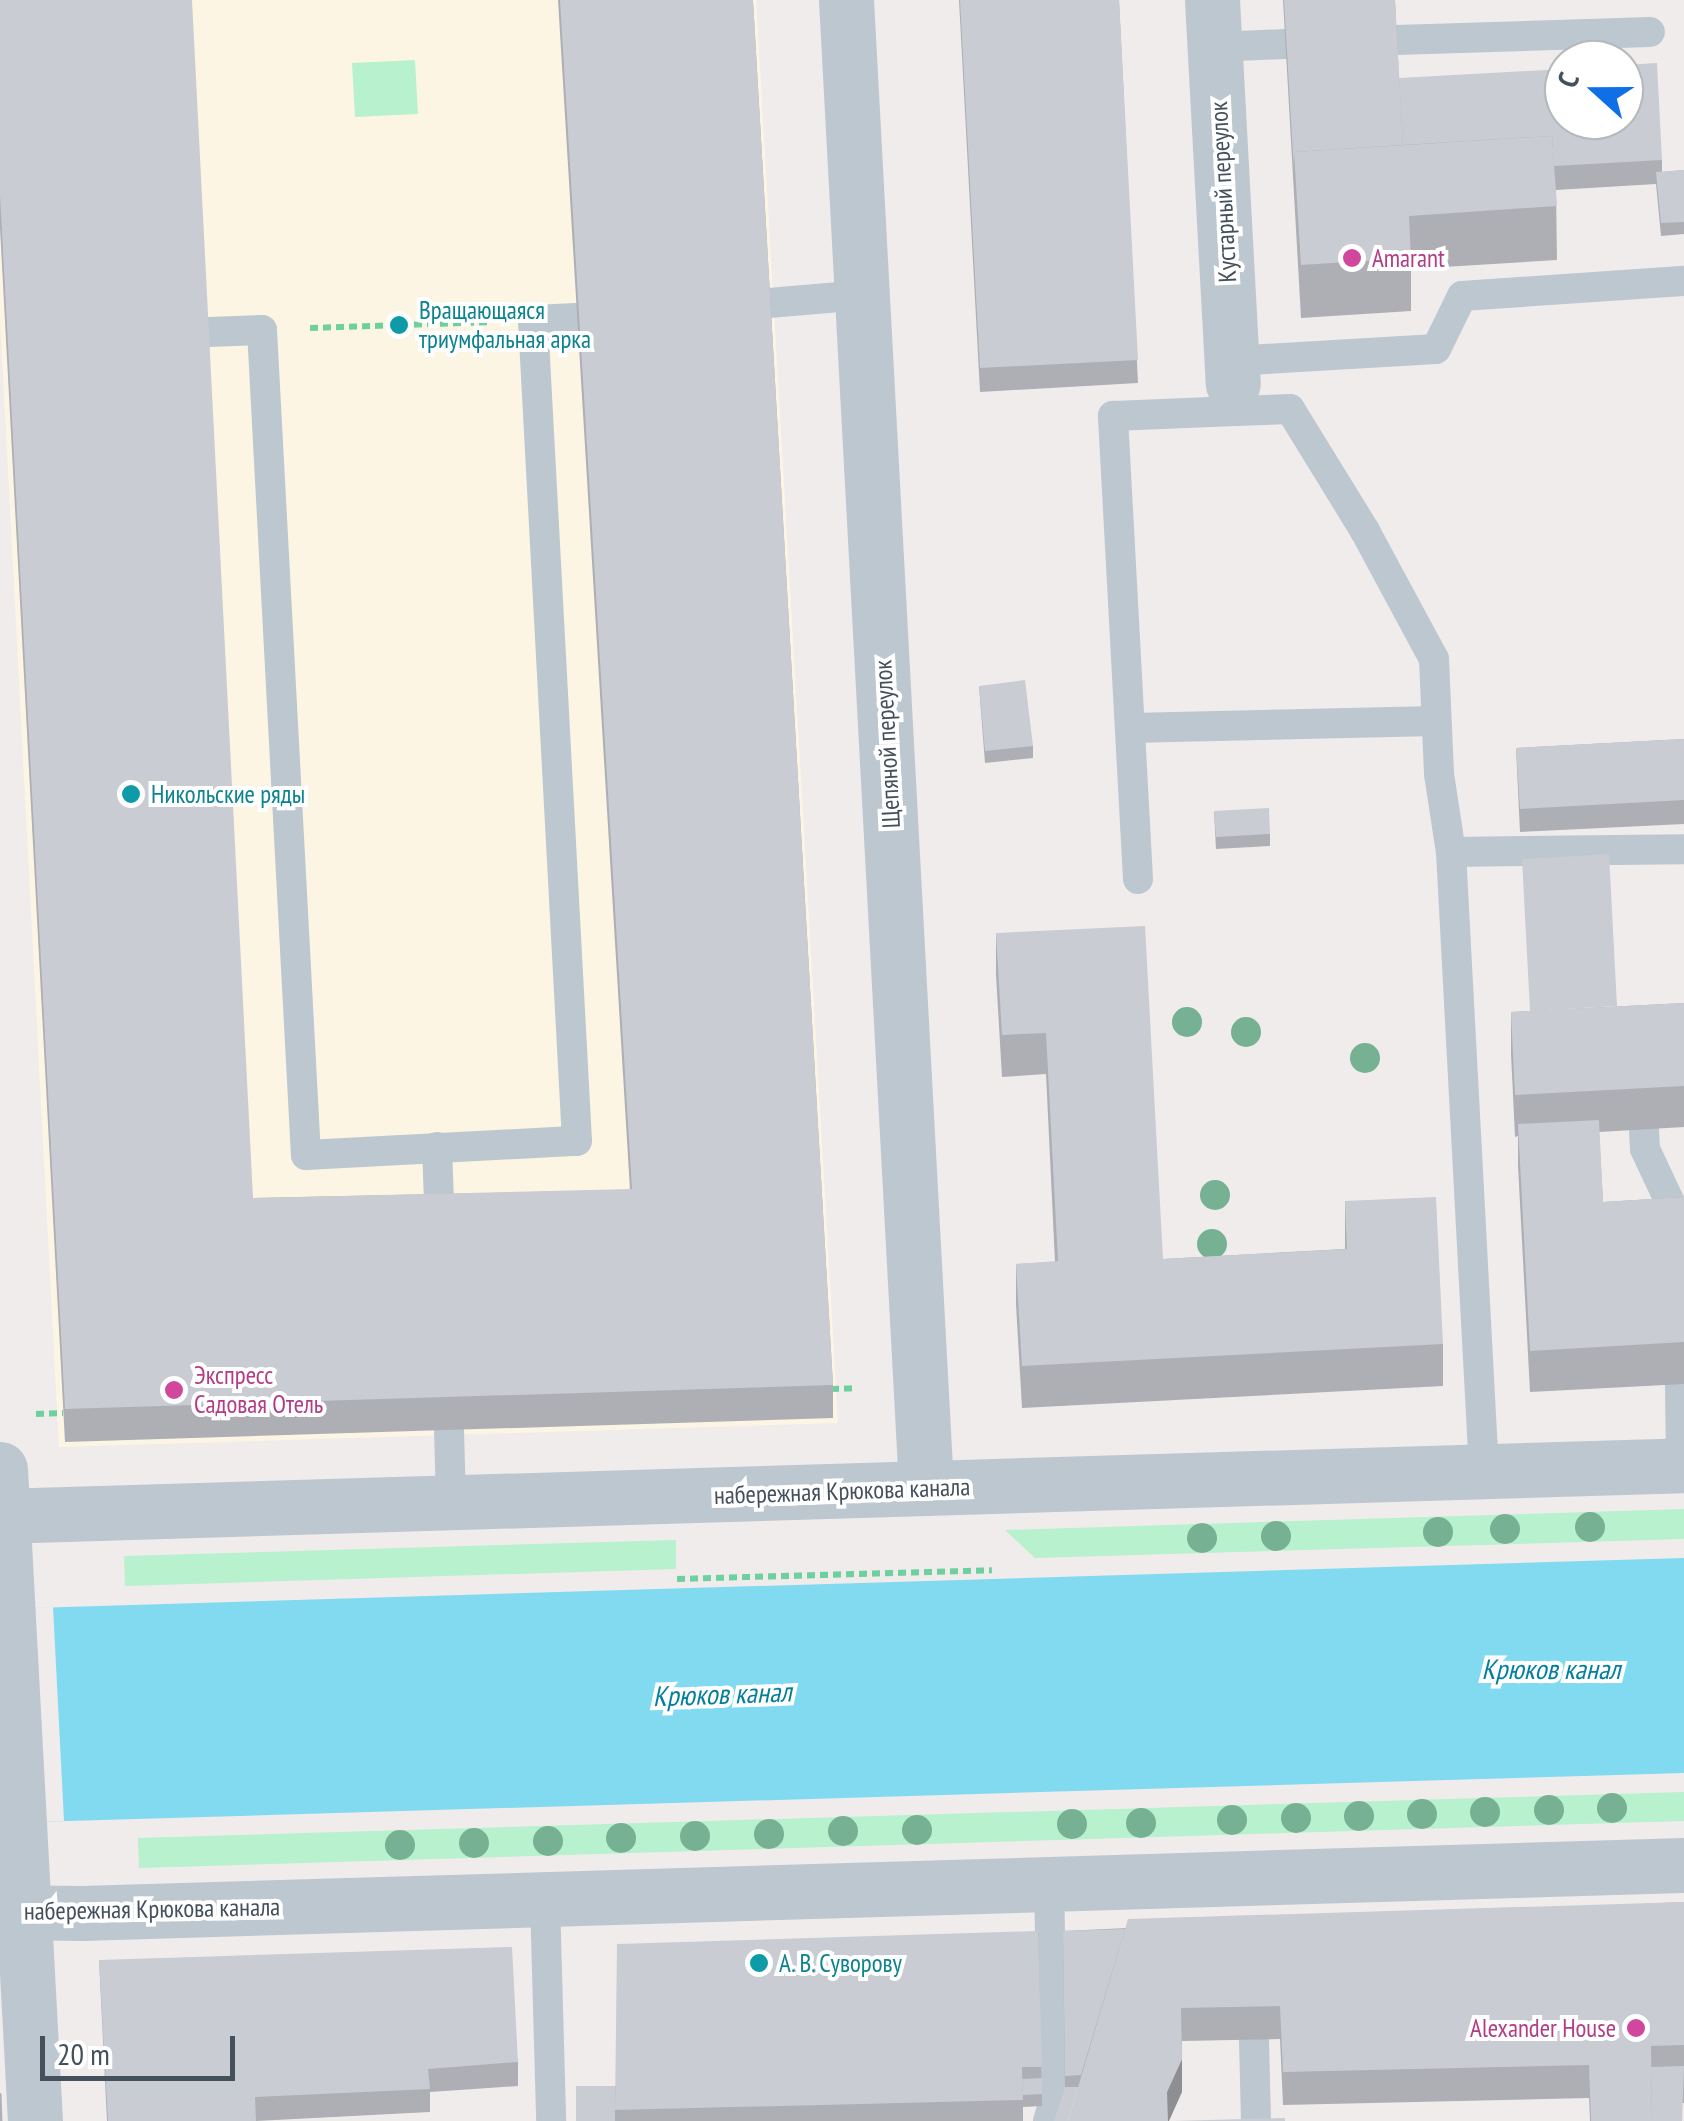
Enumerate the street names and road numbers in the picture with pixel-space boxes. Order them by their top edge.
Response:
street label: Кустарный переулок [1203,101,1243,283]
street label: Щепяной переулок [868,659,906,829]
street label: набережная Крюкова канала [713,1472,971,1510]
street label: набережная Крюкова канала [24,1892,280,1926]

